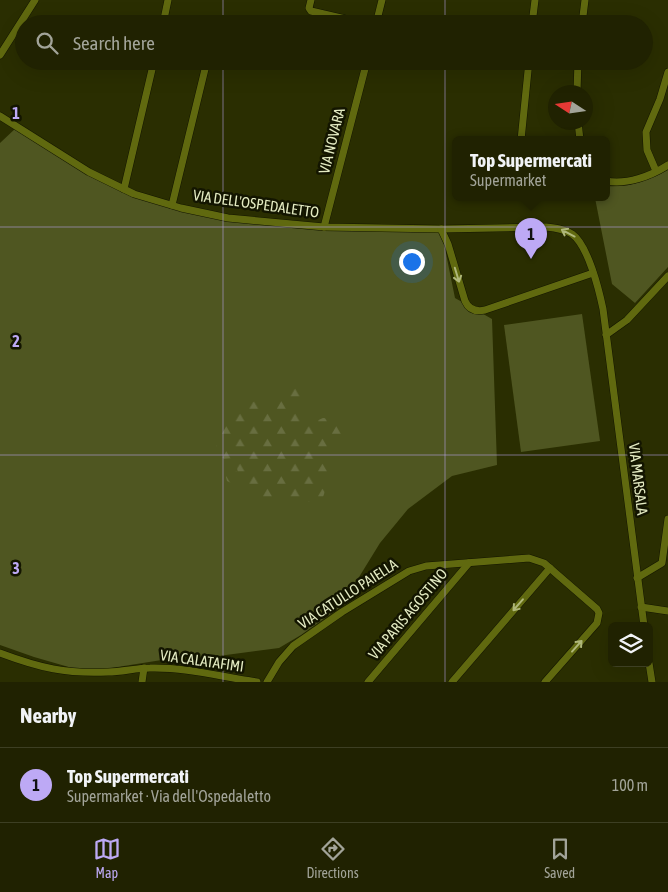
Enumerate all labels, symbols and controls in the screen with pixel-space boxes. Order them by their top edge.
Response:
search box [15,15,653,70]
icon: search [33,29,61,57]
text: Search here [73,32,155,54]
north arrow [548,85,593,130]
text: 1 [12,104,20,122]
street label: VIA NOVARA [315,106,348,176]
popup [452,136,610,201]
text: Top Supermercati [470,149,592,171]
text: Supermarket [470,171,546,189]
street label: VIA DELL'OSPEDALETTO [192,186,320,221]
pin: 1 [515,218,547,259]
one-way arrow [561,228,576,237]
your location [399,249,425,275]
one-way arrow [453,266,462,282]
text: 2 [12,332,20,350]
street label: VIA MARSALA [626,442,651,516]
street label: VIA CATULLO PAIELLA [295,555,401,632]
text: 3 [12,559,20,577]
street label: VIA PARIS AGOSTINO [365,565,451,662]
one-way arrow [513,599,524,612]
map controls [608,622,653,667]
button: layers [608,622,653,667]
one-way arrow [571,639,583,652]
street label: VIA CALATAFIMI [159,646,245,675]
text: Nearby [20,703,76,727]
text: Top Supermercati [67,765,189,787]
text: 1 [32,776,40,794]
text: 100 m [612,776,648,794]
text: Supermarket · Via dell'Ospedaletto [67,787,271,805]
tab: Map [93,835,121,881]
tab: Directions [306,835,359,881]
tab: Saved [544,835,575,881]

